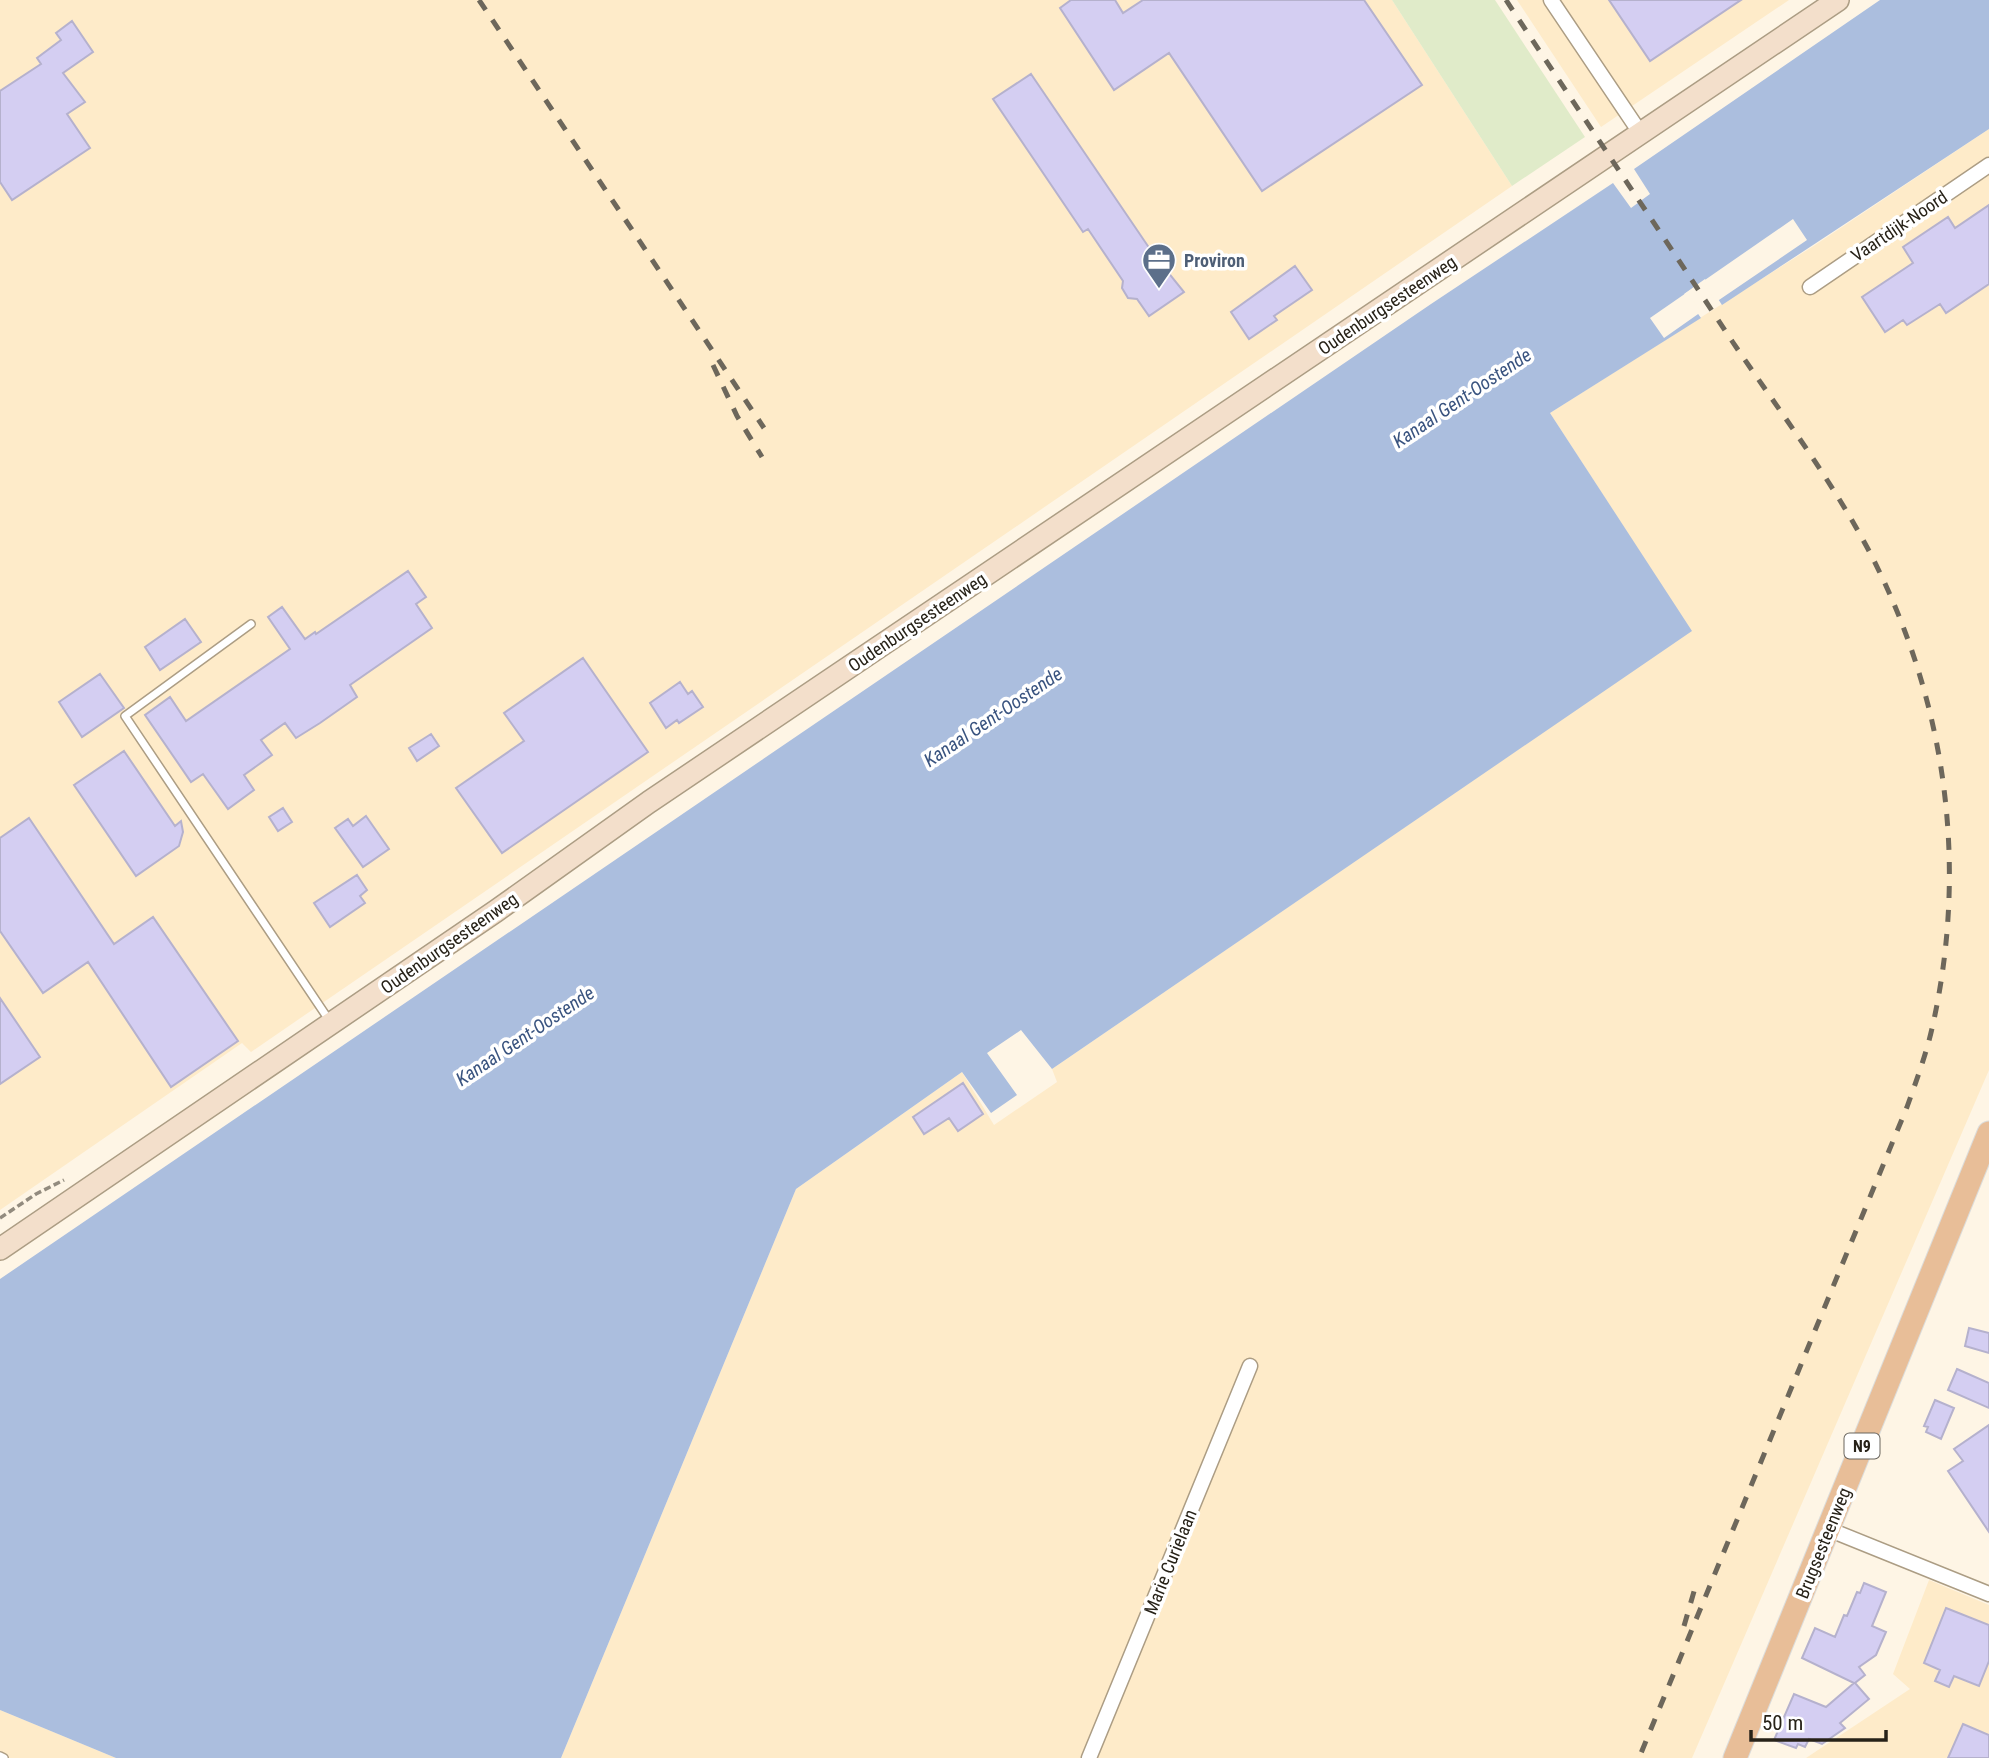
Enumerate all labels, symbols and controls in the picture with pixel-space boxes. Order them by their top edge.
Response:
street label: Vaartdijk-Noord [1847,186,1951,266]
office icon: Proviron [1140,241,1178,290]
place label: Proviron [1184,250,1245,271]
street label: Oudenburgsesteenweg [1314,251,1460,359]
water label: Kanaal Gent-Oostende [1388,343,1536,453]
street label: Oudenburgsesteenweg [844,568,990,676]
water label: Kanaal Gent-Oostende [919,662,1067,772]
street label: Oudenburgsesteenweg [377,888,521,998]
water label: Kanaal Gent-Oostende [451,981,599,1091]
road number: N9 [1844,1434,1880,1458]
street label: Brugsesteenweg [1791,1485,1855,1601]
street label: Marie Curielaan [1139,1506,1201,1618]
scale bar [1751,1698,1886,1742]
text: 50 m [1762,1711,1803,1735]

